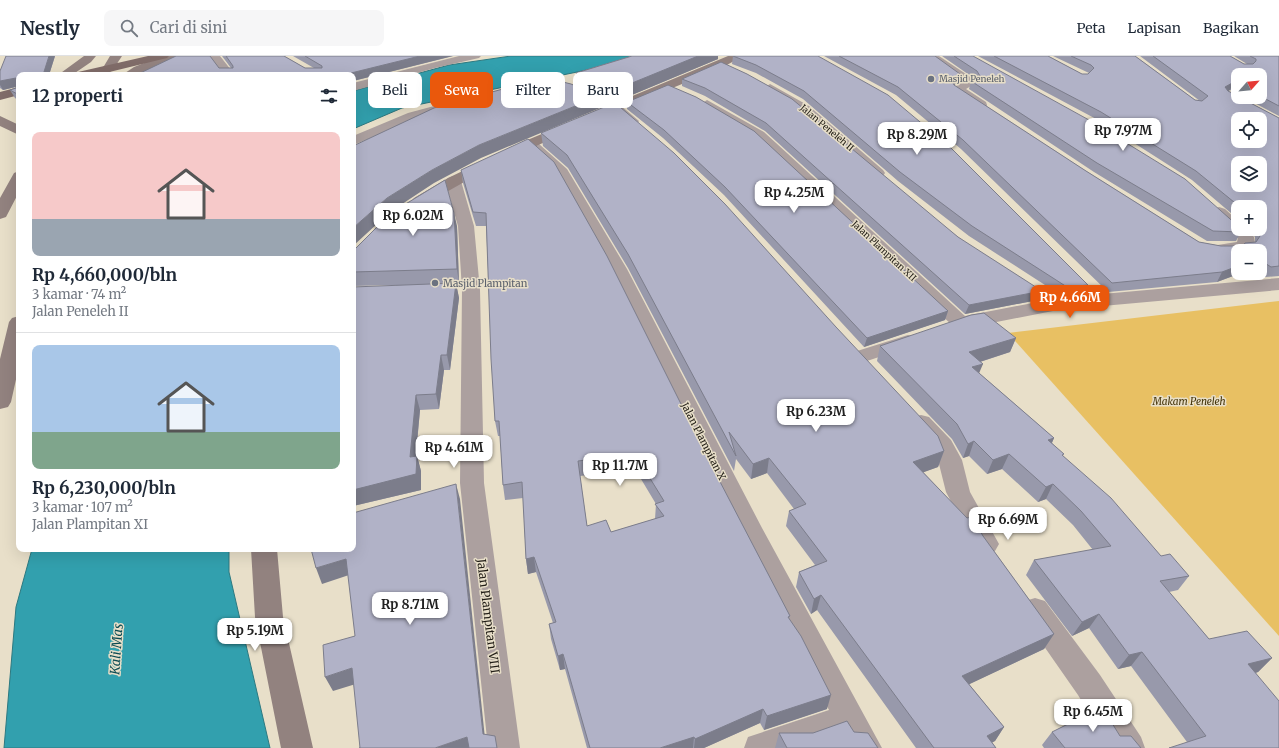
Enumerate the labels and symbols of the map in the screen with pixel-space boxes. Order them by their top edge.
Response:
north arrow [1231,68,1267,104]
place label: Masjid Peneleh [939,73,1005,84]
marker: Masjid Peneleh [926,74,936,84]
street label: Jalan Peneleh II [797,101,856,153]
pin: Rp 7.97M [1082,118,1164,152]
pin: Rp 8.29M [876,122,958,156]
pin: Rp 4.25M [753,180,835,214]
pin: Rp 6.02M [372,203,454,237]
street label: Jalan Plampitan XII [849,217,919,283]
place label: Masjid Plampitan [443,277,528,290]
marker: Masjid Plampitan [430,278,440,288]
pin: Rp 4.66M [1029,285,1111,319]
park label: Makam Peneleh [1151,395,1226,408]
street label: Jalan Plampitan X [678,399,729,483]
pin: Rp 6.23M [775,399,857,433]
pin: Rp 4.61M [413,435,495,469]
pin: Rp 11.7M [579,453,661,487]
pin: Rp 6.69M [967,507,1049,541]
street label: Jalan Plampitan VIII [474,557,503,674]
pin: Rp 8.71M [369,592,451,626]
pin: Rp 5.19M [214,618,296,652]
water label: Kali Mas [106,622,127,676]
pin: Rp 6.45M [1052,699,1134,733]

